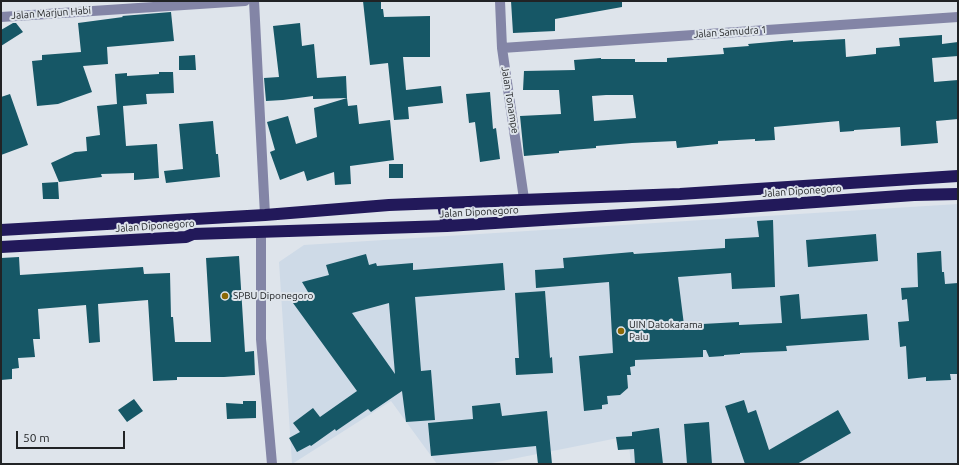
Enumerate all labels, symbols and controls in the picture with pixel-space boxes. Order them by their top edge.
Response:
street label: Jalan Marjun Habi [11,4,91,22]
street label: Jalan Samudra 1 [693,23,767,41]
street label: Jalan Tonampe [499,66,521,134]
street label: Jalan Diponegoro [762,182,842,200]
street label: Jalan Diponegoro [439,204,519,220]
street label: Jalan Diponegoro [115,217,195,235]
place label: SPBU Diponegoro [233,290,313,302]
marker: SPBU Diponegoro [220,291,230,301]
place label: UIN Datokarama Palu [629,319,703,342]
marker: UIN Datokarama Palu [616,326,626,336]
scale bar [18,423,127,449]
text: 50 m [23,431,50,444]

